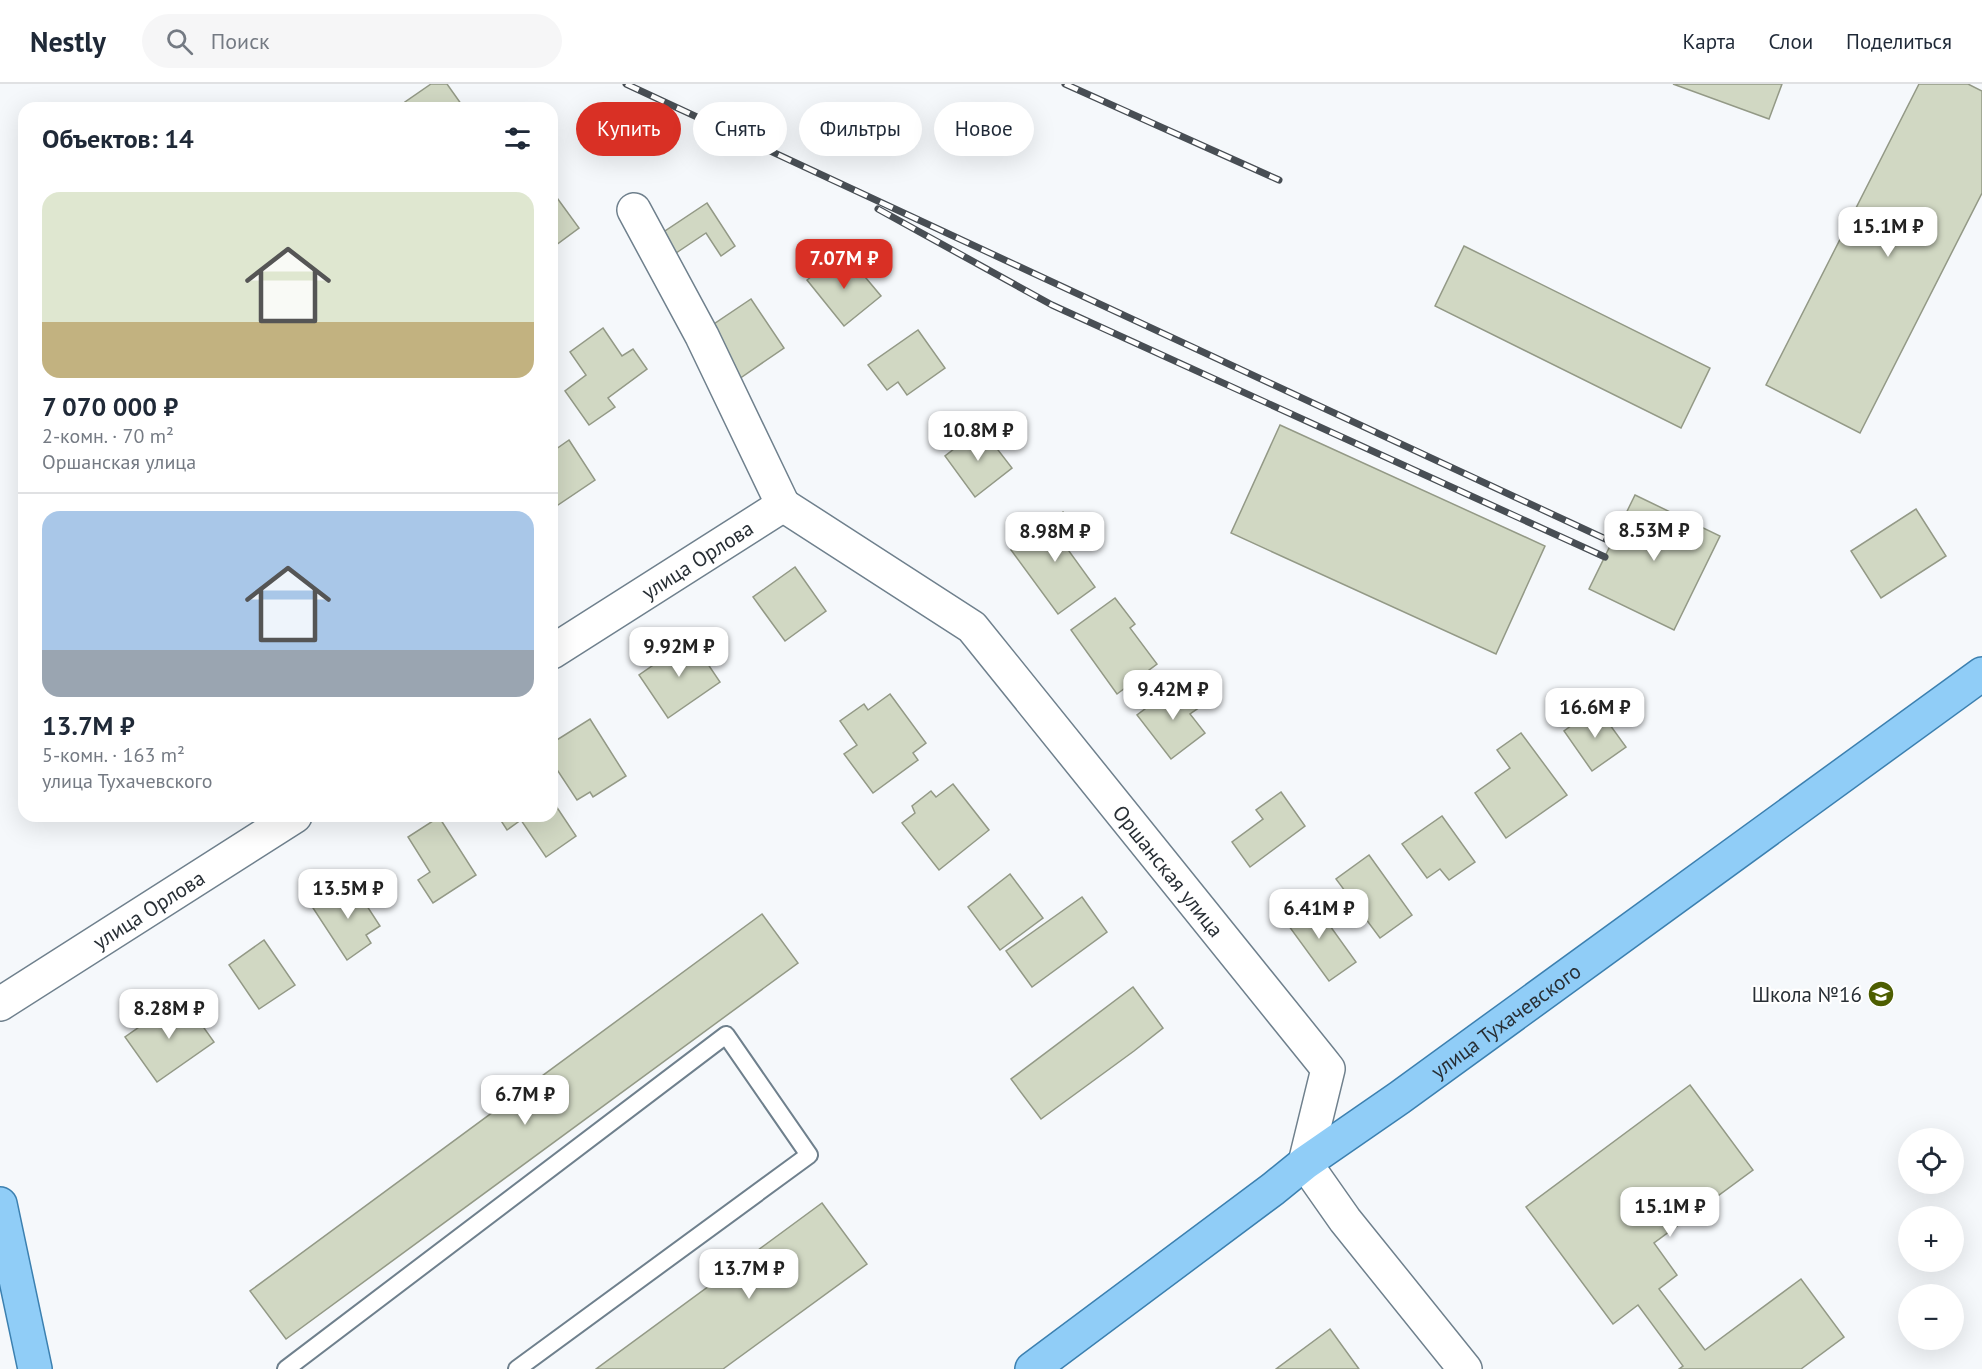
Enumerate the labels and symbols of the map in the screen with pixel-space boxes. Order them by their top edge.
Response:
pin: 15.1M ₽ [1833,207,1943,258]
pin: 7.07M ₽ [789,239,899,290]
pin: 10.8M ₽ [923,411,1033,462]
pin: 8.53M ₽ [1599,511,1709,562]
pin: 8.98M ₽ [1000,512,1110,563]
street label: улица Орлова [636,514,758,605]
pin: 9.92M ₽ [624,627,734,678]
pin: 9.42M ₽ [1118,670,1228,721]
pin: 16.6M ₽ [1540,688,1650,739]
street label: Оршанская улица [1107,799,1230,942]
street label: улица Орлова [87,864,209,955]
pin: 13.5M ₽ [293,869,403,920]
pin: 6.41M ₽ [1264,889,1374,940]
street label: улица Тухачевского [1425,957,1586,1084]
school or university icon: Школа №16 [1866,979,1896,1009]
place label: Школа №16 [1752,981,1862,1008]
pin: 8.28M ₽ [114,989,224,1040]
pin: 6.7M ₽ [476,1075,574,1126]
pin: 15.1M ₽ [1615,1187,1725,1238]
pin: 13.7M ₽ [694,1249,804,1300]

